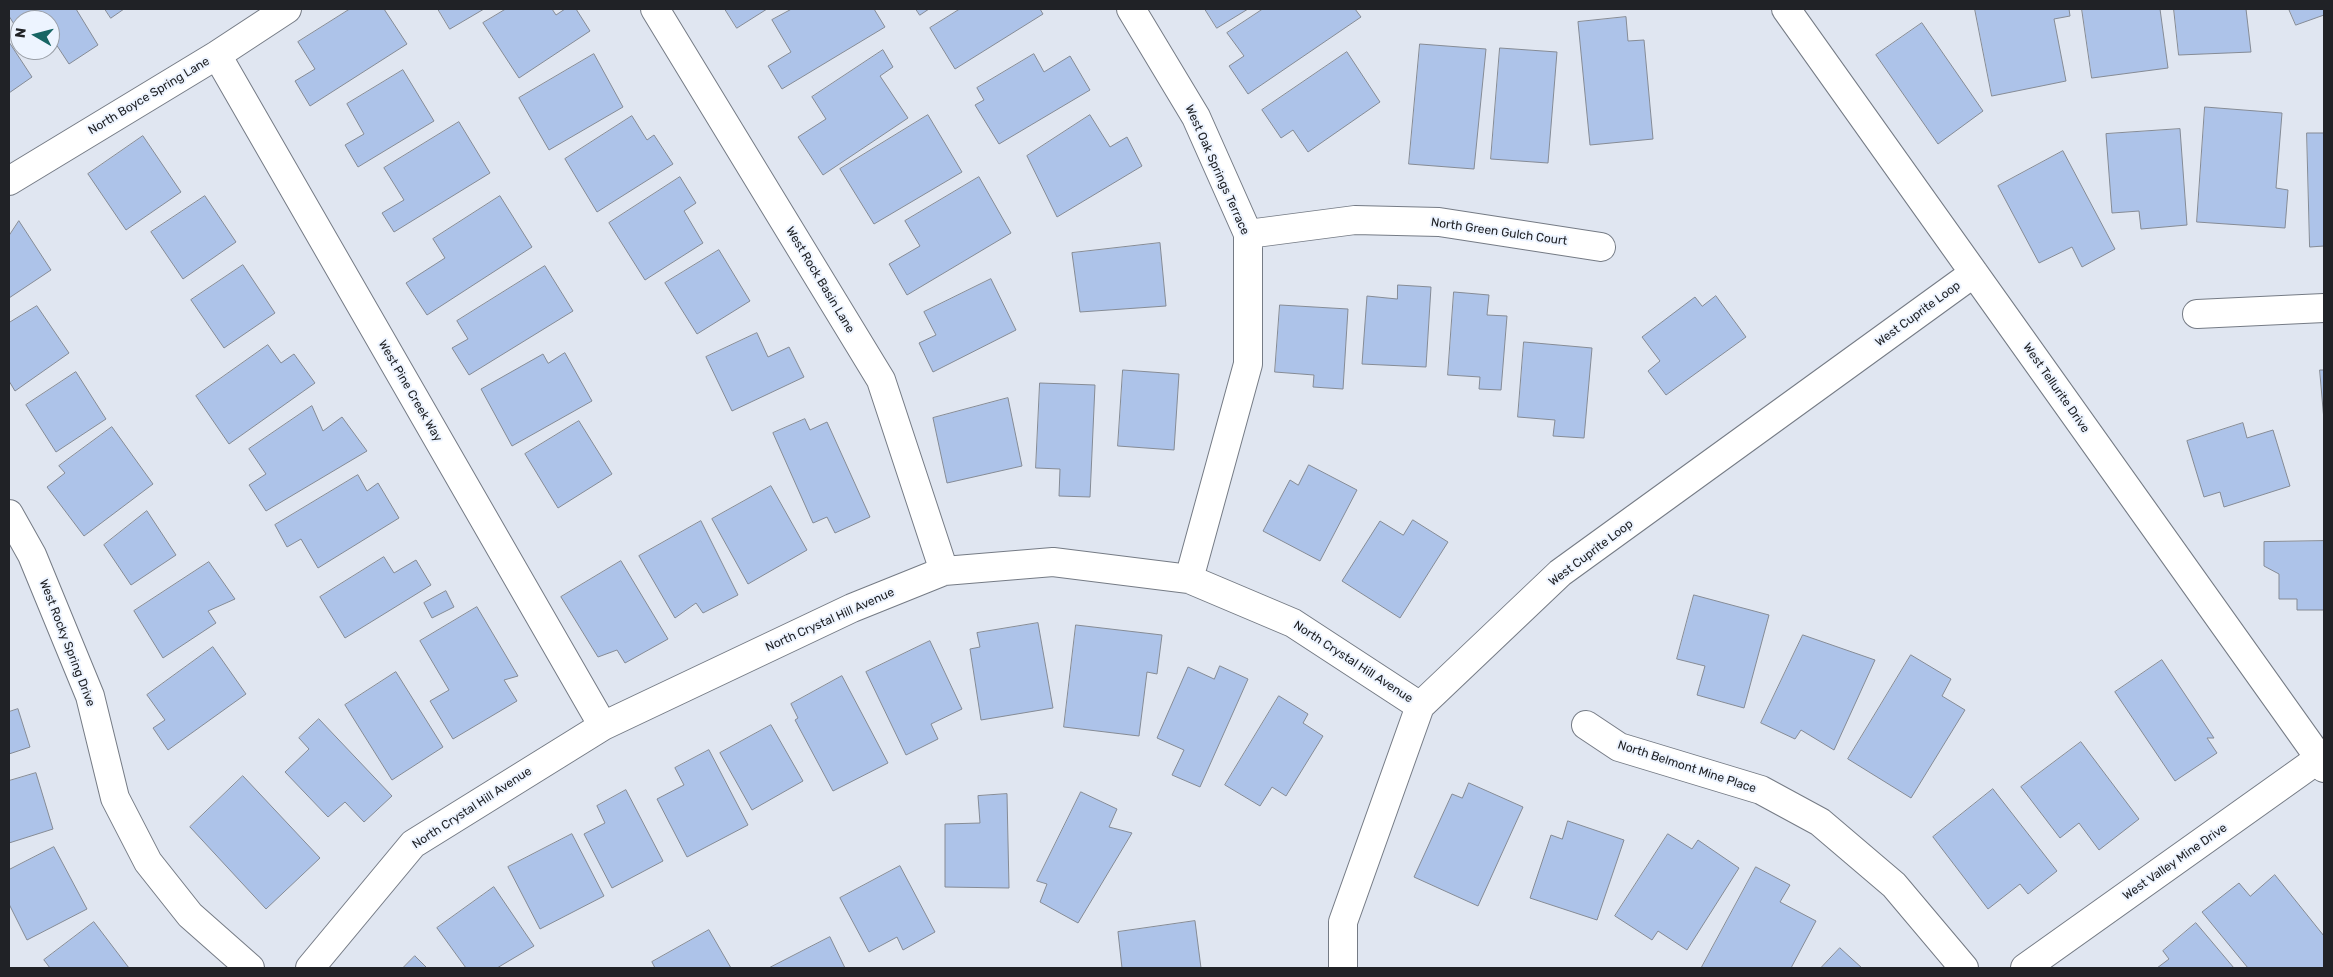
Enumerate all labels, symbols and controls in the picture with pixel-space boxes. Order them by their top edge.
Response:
north arrow [10,10,60,60]
text: N [12,27,30,39]
street label: North Boyce Spring Lane [86,54,212,138]
street label: West Oak Springs Terrace [1182,103,1252,237]
street label: North Green Gulch Court [1430,215,1568,249]
street label: West Rock Basin Lane [783,224,857,336]
street label: West Cuprite Loop [1873,278,1963,350]
street label: West Pine Creek Way [375,338,445,444]
street label: West Tellurite Drive [2020,340,2092,436]
street label: West Cuprite Loop [1546,517,1636,589]
street label: West Rocky Spring Drive [36,577,98,709]
street label: North Crystal Hill Avenue [763,585,897,655]
street label: North Crystal Hill Avenue [1291,618,1415,706]
street label: North Belmont Mine Place [1616,738,1758,796]
street label: North Crystal Hill Avenue [410,764,534,852]
street label: West Valley Mine Drive [2120,821,2230,903]

